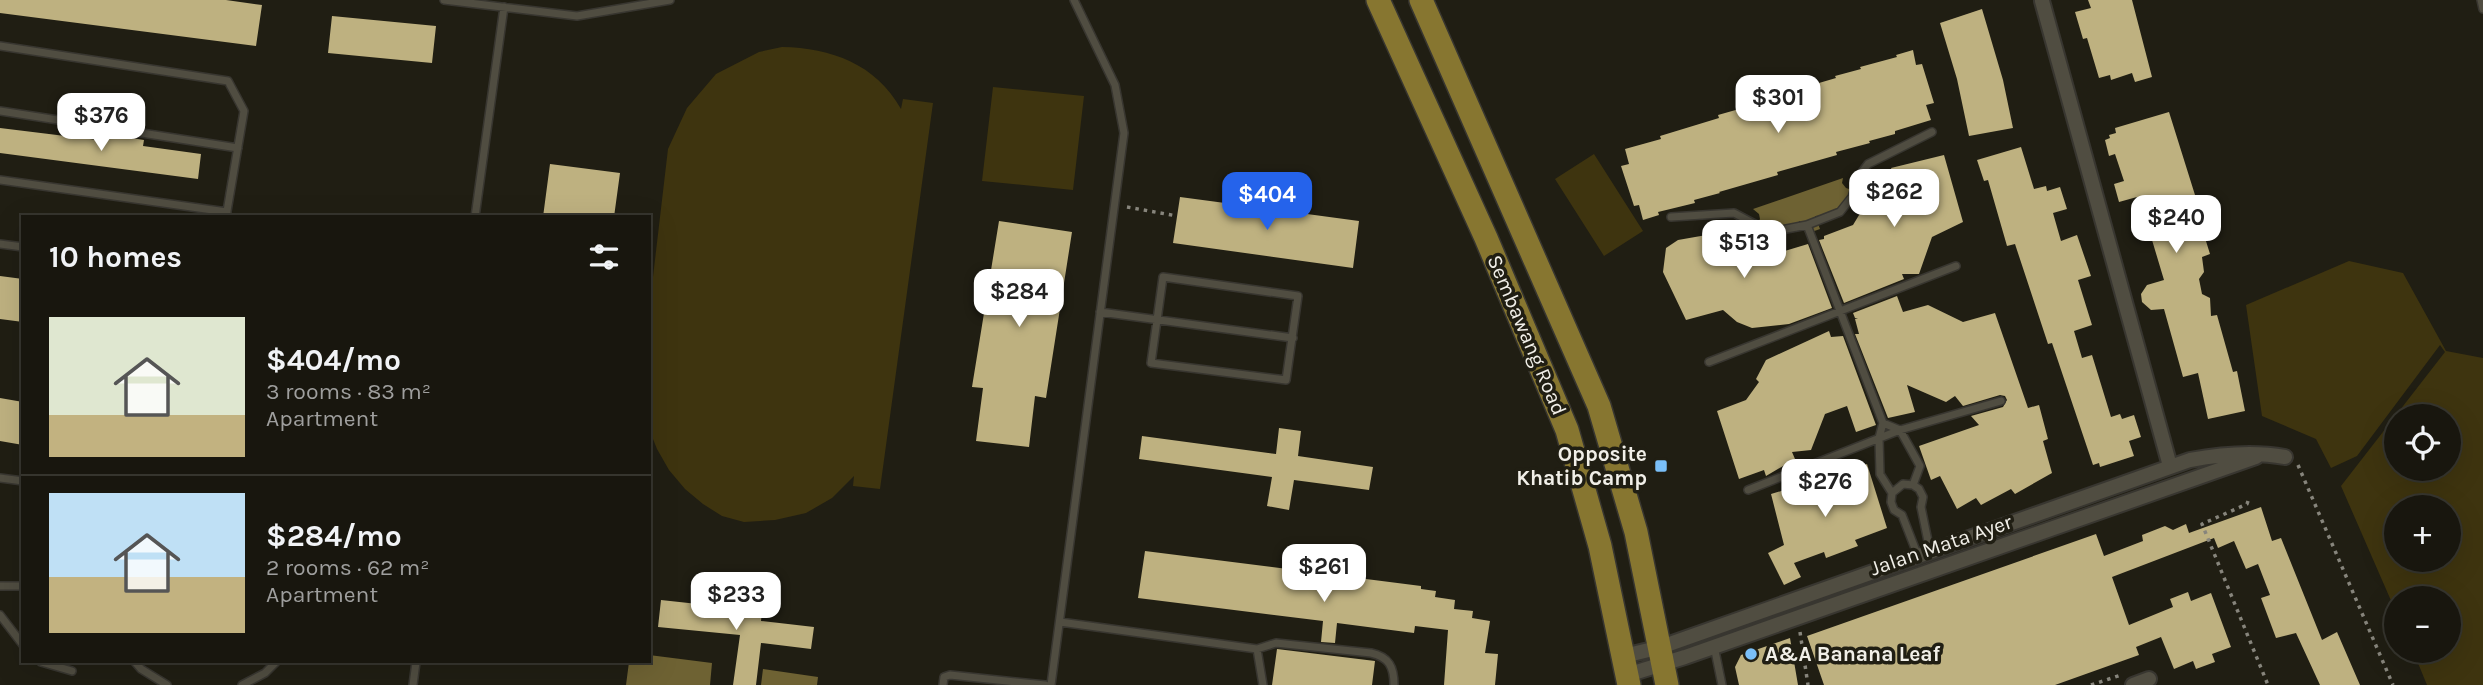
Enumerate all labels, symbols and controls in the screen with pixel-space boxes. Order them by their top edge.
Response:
pin: $301 [1737,76,1819,135]
text: $301 [1752,84,1804,111]
pin: $376 [60,94,142,153]
text: $376 [73,102,129,129]
pin: $262 [1853,170,1935,229]
pin: $404 [1226,173,1308,232]
text: $262 [1865,178,1923,205]
text: $404 [1238,181,1296,208]
pin: $240 [2135,196,2217,255]
text: $240 [2147,204,2205,231]
pin: $513 [1703,220,1785,280]
text: $513 [1718,229,1770,256]
icon: filters [585,238,623,276]
text: 10 homes [49,239,182,275]
street label: Sembawang Road [1482,251,1572,419]
pin: $284 [978,270,1060,329]
text: $284 [990,278,1048,305]
text: $404/mo [266,342,401,378]
icon: home [105,345,189,429]
text: 3 rooms · 83 m² [266,378,431,405]
map controls [2384,404,2461,663]
button: locate [2384,404,2461,481]
text: Apartment [266,405,378,432]
place label: Opposite Khatib Camp [1516,442,1647,490]
marker: Opposite Khatib Camp [1653,458,1669,474]
pin: $276 [1784,460,1866,519]
text: $276 [1797,468,1853,495]
button: + [2384,495,2461,572]
street label: Jalan Mata Ayer [1867,509,2016,581]
text: $284/mo [266,518,402,554]
icon: home [105,521,189,605]
pin: $261 [1283,544,1365,604]
text: $261 [1298,553,1350,580]
text: 2 rooms · 62 m² [266,554,430,581]
pin: $233 [695,572,777,632]
text: Apartment [266,581,378,608]
text: $233 [707,581,765,608]
button: − [2384,586,2461,663]
place label: A&A Banana Leaf [1765,642,1941,666]
marker: A&A Banana Leaf [1743,646,1759,662]

